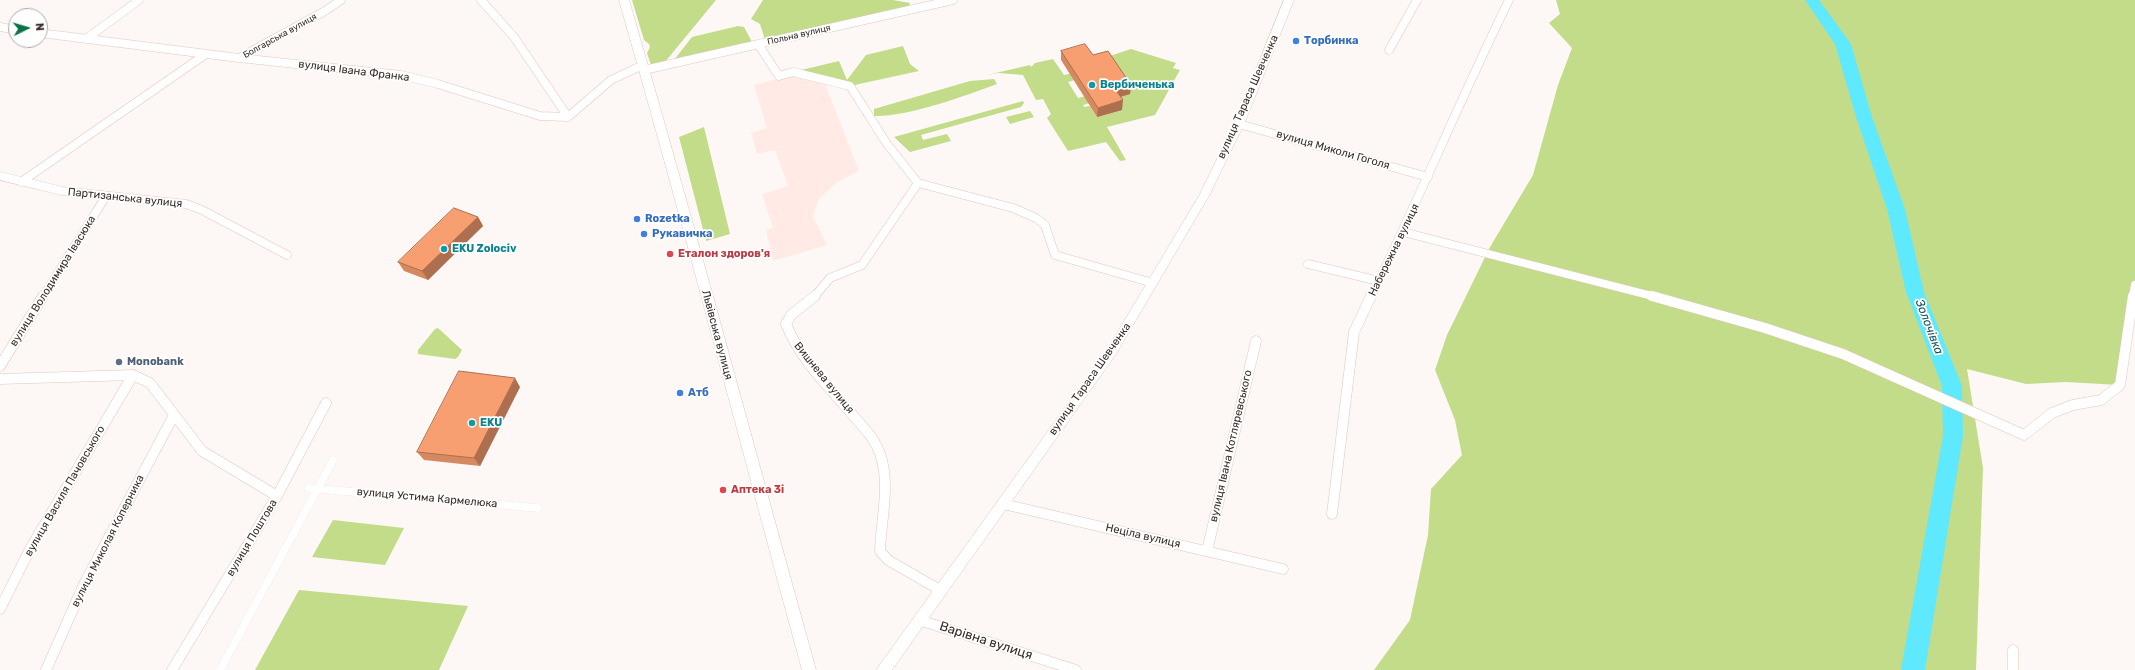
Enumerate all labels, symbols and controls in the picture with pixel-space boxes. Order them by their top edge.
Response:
north arrow [8,8,48,48]
street label: Болгарська вулиця [241,11,319,61]
text: N [33,22,46,32]
street label: Польна вулиця [766,22,832,48]
street label: вулиця Тараса Шевченка [1215,33,1281,161]
place label: Торбинка [1304,34,1359,48]
marker: Торбинка [1291,36,1301,46]
street label: вулиця Івана Франка [298,58,410,84]
place label: Вербиченька [1100,78,1175,92]
marker: Вербиченька [1087,80,1097,90]
street label: вулиця Миколи Гоголя [1275,127,1391,173]
street label: Партизанська вулиця [67,185,183,211]
street label: Набережна вулиця [1366,202,1422,298]
place label: Rozetka [645,212,690,226]
street label: вулиця Володимира Івасюка [7,213,99,349]
marker: Rozetka [632,214,642,224]
place label: Рукавичка [652,227,713,241]
marker: Рукавичка [639,229,649,239]
place label: EKU Zolociv [452,242,516,256]
marker: EKU Zolociv [439,244,449,254]
place label: Еталон здоров'я [678,247,770,261]
marker: Еталон здоров'я [665,249,675,259]
street label: Львівська вулиця [699,289,735,381]
water label: Золочівка [1912,297,1946,357]
street label: вулиця Тараса Шевченка [1046,320,1134,438]
street label: Вишнева вулиця [791,340,857,416]
place label: Monobank [127,355,184,369]
marker: Monobank [114,357,124,367]
street label: вулиця Івана Котляревського [1207,369,1255,523]
place label: Атб [688,386,709,400]
marker: Атб [675,388,685,398]
place label: EKU [480,416,502,430]
marker: EKU [467,418,477,428]
street label: вулиця Василя Пачовського [22,423,108,559]
street label: вулиця Миколая Коперника [69,473,147,609]
place label: Аптека 3і [731,483,784,497]
street label: вулиця Устима Кармелюка [356,485,498,511]
marker: Аптека 3і [718,485,728,495]
street label: вулиця Поштова [224,497,280,579]
street label: Неціла вулиця [1104,521,1182,551]
street label: Варівна вулиця [938,619,1034,663]

